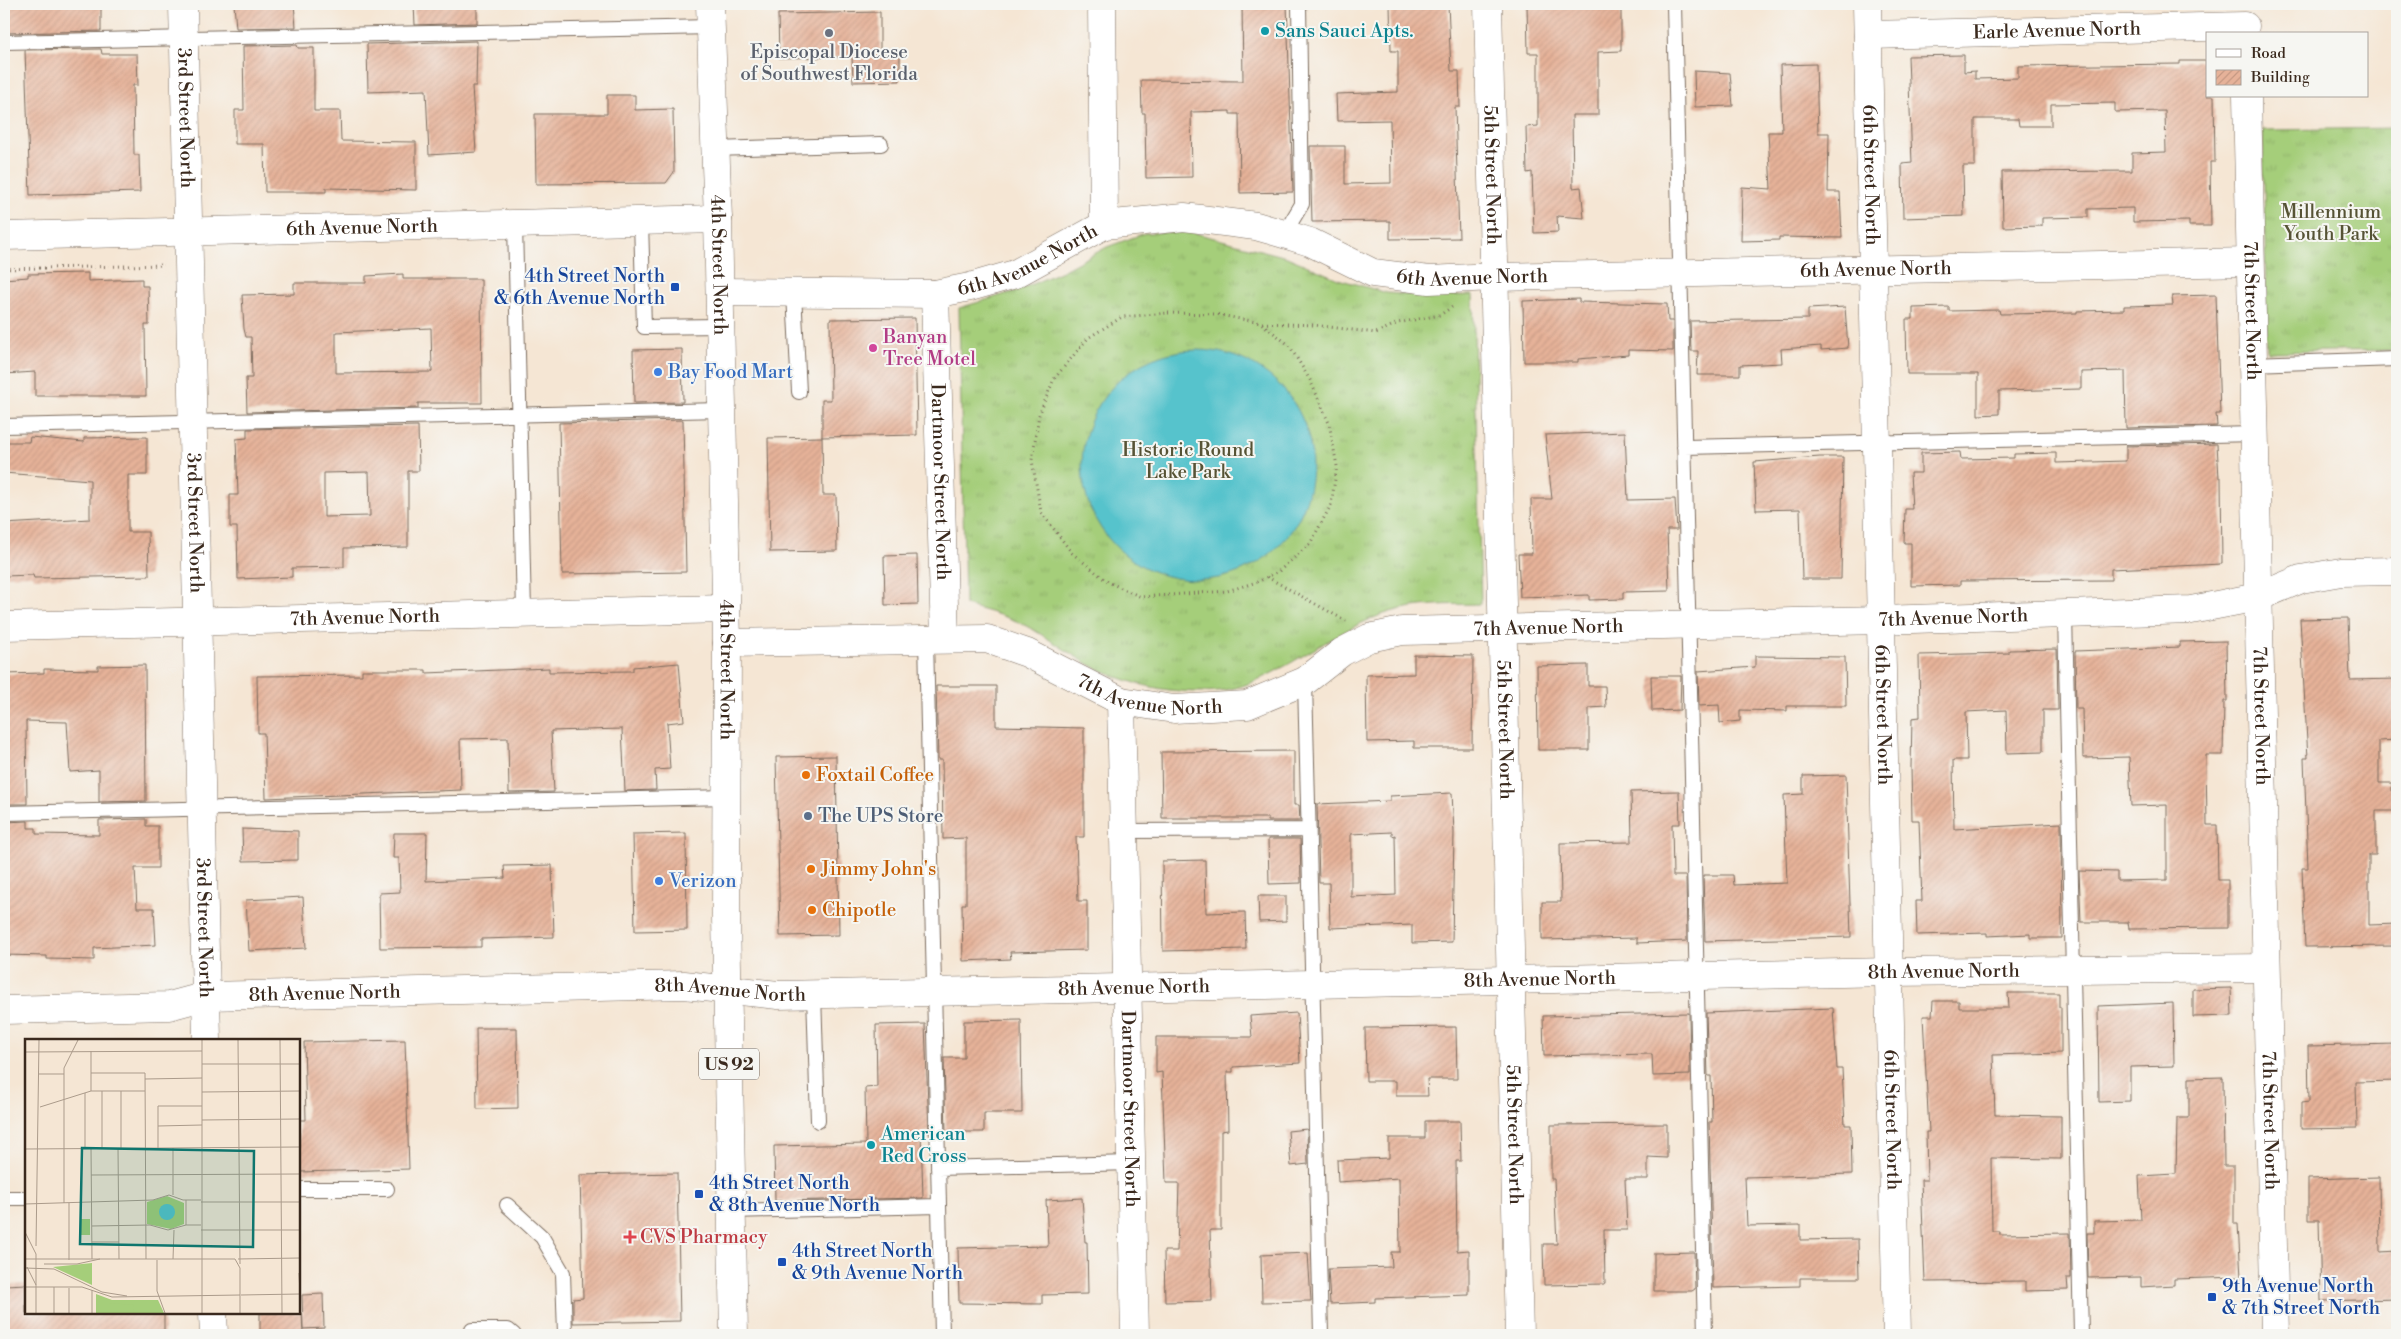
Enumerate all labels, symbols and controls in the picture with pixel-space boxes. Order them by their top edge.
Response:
street label: Earle Avenue North [1973,16,2141,44]
place label: Sans Sauci Apts. [1275,19,1414,43]
marker: Sans Sauci Apts. [1259,25,1271,37]
marker: Episcopal Diocese of Southwest Florida [823,27,835,39]
legend [2206,32,2368,98]
place label: Episcopal Diocese of Southwest Florida [740,40,918,86]
text: Road [2251,44,2286,63]
street label: 3rd Street North [172,47,199,188]
text: Building [2250,68,2310,87]
street label: 6th Street North [1857,104,1884,246]
street label: 5th Street North [1478,105,1506,245]
street label: 4th Street North [705,194,732,335]
park label: Millennium Youth Park [2281,200,2382,246]
street label: 6th Avenue North [286,214,438,241]
street label: 6th Avenue North [955,219,1102,301]
street label: 7th Street North [2238,241,2265,381]
street label: 6th Avenue North [1800,256,1952,283]
place label: 4th Street North & 6th Avenue North [494,264,665,310]
street label: 6th Avenue North [1395,264,1548,292]
marker: 4th Street North & 6th Avenue North [669,281,681,293]
place label: Banyan Tree Motel [882,325,976,371]
marker: Banyan Tree Motel [867,342,879,354]
place label: Bay Food Mart [667,360,793,384]
marker: Bay Food Mart [652,366,664,378]
street label: Dartmoor Street North [926,383,955,581]
park label: Historic Round Lake Park [1122,438,1254,484]
street label: 3rd Street North [181,452,209,593]
street label: 4th Street North [714,599,739,740]
street label: 7th Avenue North [1878,603,2029,632]
street label: 7th Avenue North [290,604,440,631]
street label: 7th Avenue North [1473,614,1624,641]
street label: 6th Street North [1869,644,1897,786]
street label: 7th Street North [2247,646,2275,786]
street label: 5th Street North [1491,660,1519,800]
street label: 7th Avenue North [1073,668,1223,721]
place label: Foxtail Coffee [816,763,934,787]
marker: Foxtail Coffee [800,769,812,781]
place label: The UPS Store [818,804,943,828]
marker: The UPS Store [802,810,814,822]
street label: 3rd Street North [191,857,218,998]
place label: Jimmy John's [820,857,936,881]
marker: Jimmy John's [805,863,817,875]
place label: Verizon [668,869,737,893]
marker: Verizon [653,875,665,887]
place label: Chipotle [822,898,896,922]
marker: Chipotle [806,904,818,916]
street label: 8th Avenue North [1867,959,2020,984]
street label: 8th Avenue North [1464,966,1616,993]
street label: 8th Avenue North [654,973,806,1007]
street label: 8th Avenue North [1058,974,1210,1001]
street label: 8th Avenue North [248,980,401,1007]
street label: Dartmoor Street North [1116,1010,1144,1208]
inset map [25,1039,300,1314]
road number: US 92 [699,1048,759,1080]
street label: 6th Street North [1879,1049,1906,1190]
street label: 7th Street North [2257,1051,2284,1191]
street label: 5th Street North [1501,1064,1528,1205]
place label: American Red Cross [880,1122,967,1168]
marker: American Red Cross [865,1139,877,1151]
place label: 4th Street North & 8th Avenue North [709,1171,880,1217]
marker: 4th Street North & 8th Avenue North [693,1188,705,1200]
place label: CVS Pharmacy [640,1225,768,1249]
marker: CVS Pharmacy [624,1231,636,1243]
place label: 4th Street North & 9th Avenue North [792,1239,963,1285]
marker: 4th Street North & 9th Avenue North [776,1256,788,1268]
place label: 9th Avenue North & 7th Street North [2222,1274,2380,1320]
marker: 9th Avenue North & 7th Street North [2206,1291,2218,1303]

